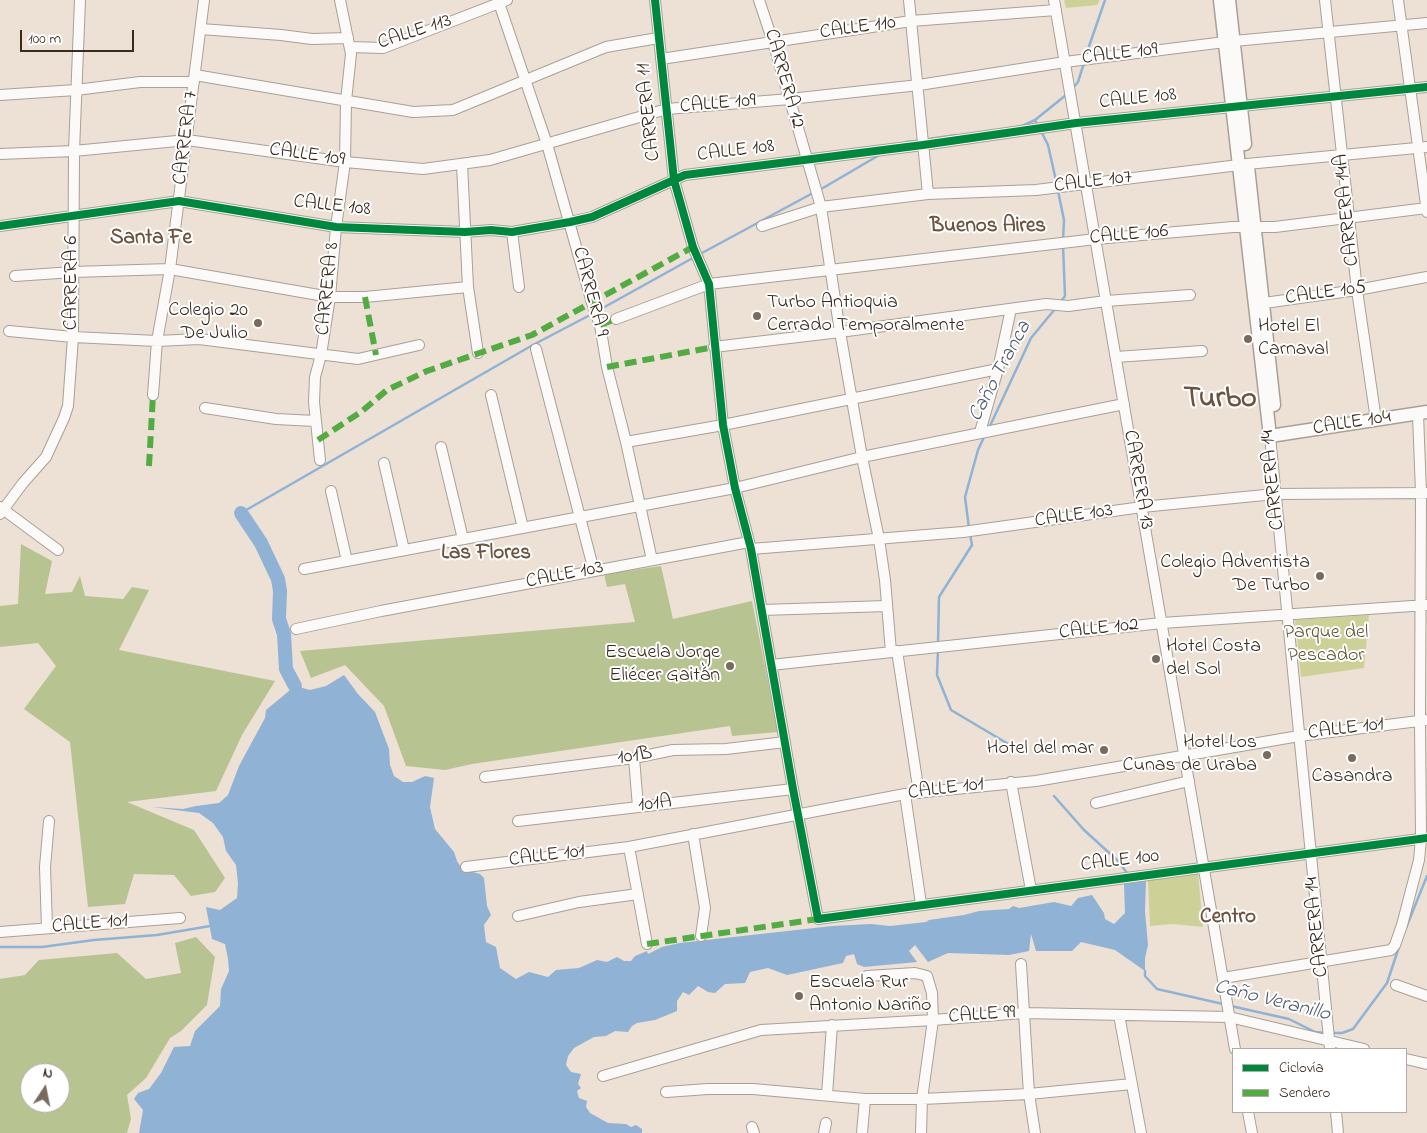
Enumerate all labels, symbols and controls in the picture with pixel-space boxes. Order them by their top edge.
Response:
street label: CALLE 113 [375,10,455,56]
street label: CALLE 110 [818,12,898,46]
scale bar [22,20,136,52]
street label: CARRERA 12 [757,27,809,131]
text: 100 m [28,28,61,50]
street label: CALLE 109 [1081,38,1159,72]
street label: CARRERA 11 [633,62,667,162]
street label: CALLE 108 [1098,84,1178,116]
street label: CARRERA 7 [169,90,205,186]
street label: CALLE 109 [679,90,757,120]
street label: CALLE 108 [696,135,776,169]
street label: CALLE 109 [268,139,346,173]
street label: CARRERA 14A [1330,153,1366,267]
street label: CALLE 107 [1053,166,1133,200]
street label: CALLE 108 [292,191,372,223]
district label: Buenos Aires [930,215,1046,241]
street label: CALLE 106 [1089,221,1169,251]
district label: Santa Fe [110,227,192,253]
street label: CARRERA 6 [61,236,85,330]
street label: CARRERA 8 [312,241,346,337]
street label: CARRERA 9 [566,244,612,340]
street label: CALLE 105 [1284,276,1368,312]
place label: Turbo Antioquia Cerrado Temporalmente [767,292,964,339]
place label: Colegio 20 De Julio [168,300,248,347]
marker: Turbo Antioquia Cerrado Temporalmente [751,310,763,322]
place label: Hotel El Carnaval [1258,316,1329,363]
marker: Colegio 20 De Julio [252,317,264,329]
water label: Caño Tranca [964,317,1038,427]
marker: Hotel El Carnaval [1242,333,1254,345]
district label: Turbo [1183,383,1257,419]
street label: CALLE 104 [1311,406,1393,442]
street label: CARRERA 13 [1116,428,1158,532]
street label: CARRERA 14 [1257,429,1291,531]
street label: CALLE 103 [1033,500,1115,534]
district label: Las Flores [441,542,531,568]
place label: Colegio Adventista De Turbo [1160,552,1310,599]
street label: CALLE 103 [524,557,606,595]
marker: Colegio Adventista De Turbo [1314,570,1326,582]
street label: CALLE 102 [1058,614,1140,646]
park label: Parque del Pescador [1284,622,1368,669]
place label: Hotel Costa del Sol [1166,636,1261,683]
place label: Escuela Jorge Eliécer Gaitán [605,642,720,689]
marker: Hotel Costa del Sol [1150,653,1162,665]
marker: Escuela Jorge Eliécer Gaitán [724,660,736,672]
street label: CALLE 101 [1307,713,1385,747]
place label: Hotel Los Cunas de Uraba [1123,732,1257,779]
place label: Hotel del mar [987,738,1094,762]
street label: 101B [616,742,654,772]
marker: Hotel del mar [1098,744,1110,756]
marker: Hotel Los Cunas de Uraba [1261,749,1273,761]
marker: Casandra [1346,752,1358,764]
place label: Casandra [1312,766,1392,790]
street label: CALLE 101 [907,773,985,807]
street label: 101A [637,791,673,819]
street label: CALLE 101 [508,840,586,874]
street label: CALLE 100 [1079,845,1161,879]
street label: CARRERA 14 [1301,876,1335,978]
district label: Centro [1200,906,1256,932]
street label: CALLE 101 [51,910,129,940]
place label: Escuela Rur Antonio Nariño [809,972,932,1019]
water label: Caño Veranillo [1211,975,1333,1029]
marker: Escuela Rur Antonio Nariño [793,990,805,1002]
street label: CALLE 99 [948,1002,1016,1030]
legend [1232,1048,1407,1113]
text: Ciclovía [1279,1057,1324,1079]
north arrow [20,1063,70,1113]
text: N [41,1063,54,1085]
text: Sendero [1279,1082,1330,1104]

